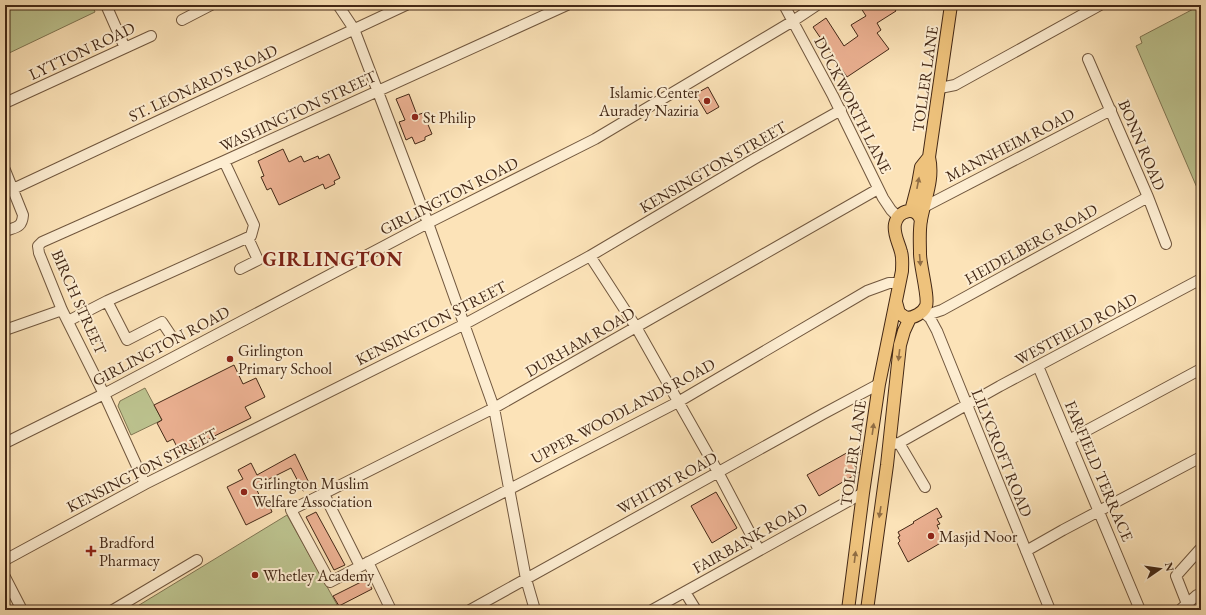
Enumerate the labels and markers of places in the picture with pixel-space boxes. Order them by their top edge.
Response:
place label: Islamic Center Auradey Naziria [598,82,700,121]
marker: Islamic Center Auradey Naziria [702,96,712,106]
place label: St Philip [423,107,476,128]
marker: St Philip [410,112,420,122]
place label: Girlington Primary School [238,340,332,379]
marker: Girlington Primary School [225,354,235,364]
place label: Girlington Muslim Welfare Association [252,473,373,512]
marker: Girlington Muslim Welfare Association [239,487,249,497]
place label: Masjid Noor [939,526,1018,547]
marker: Masjid Noor [926,531,936,541]
place label: Bradford Pharmacy [99,532,161,571]
marker: Bradford Pharmacy [86,546,96,556]
place label: Whetley Academy [263,565,375,586]
marker: Whetley Academy [250,570,260,580]

